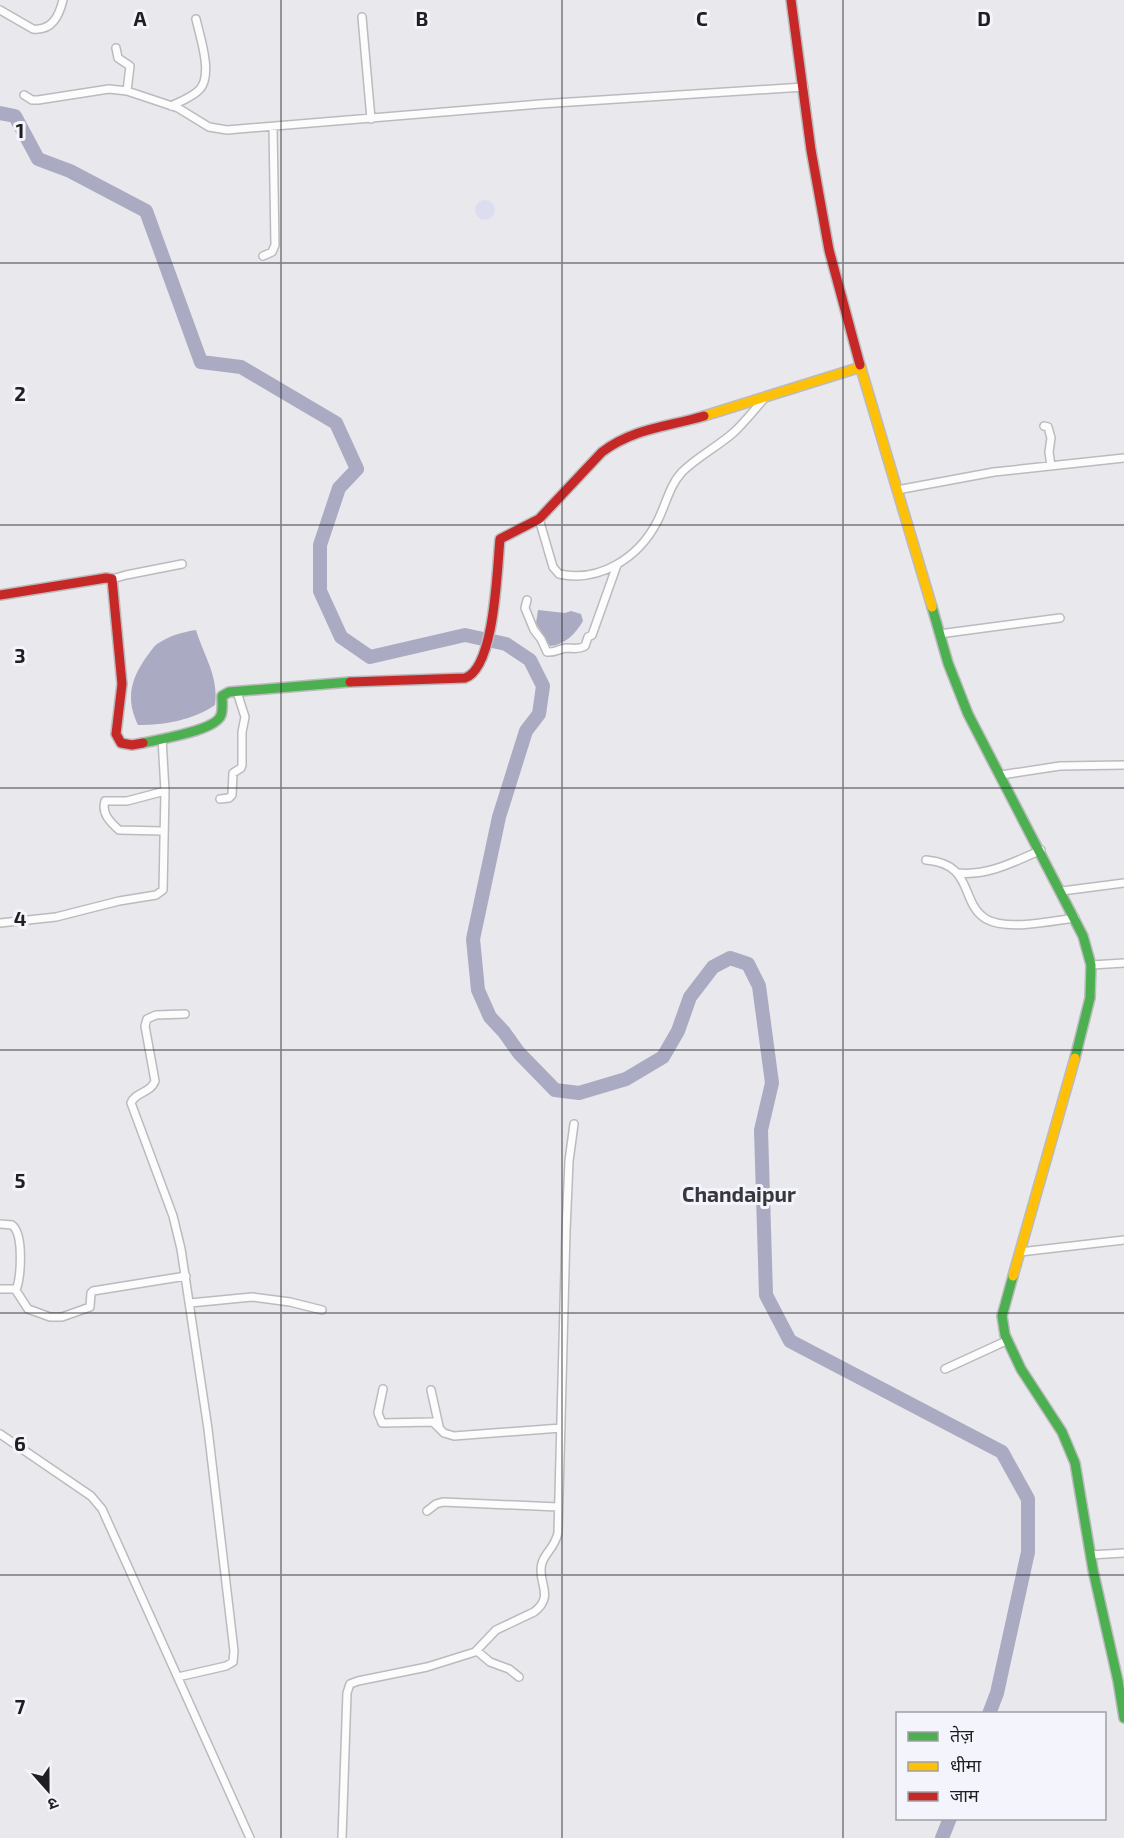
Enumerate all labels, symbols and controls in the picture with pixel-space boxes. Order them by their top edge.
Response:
text: A [133,6,147,30]
text: B [416,6,428,30]
text: C [696,6,708,30]
text: D [977,6,991,30]
text: 1 [16,118,24,142]
text: 2 [14,381,26,405]
text: 3 [14,643,26,667]
text: 4 [14,906,27,930]
text: 5 [14,1168,26,1192]
district label: Chandaipur [682,1181,796,1206]
text: 6 [14,1431,26,1455]
text: 7 [15,1694,26,1718]
legend [896,1712,1106,1820]
text: तेज़ [950,1724,974,1746]
text: धीमा [950,1754,981,1776]
north arrow [18,1760,78,1820]
text: जाम [950,1784,980,1806]
text: उ [45,1794,61,1815]

